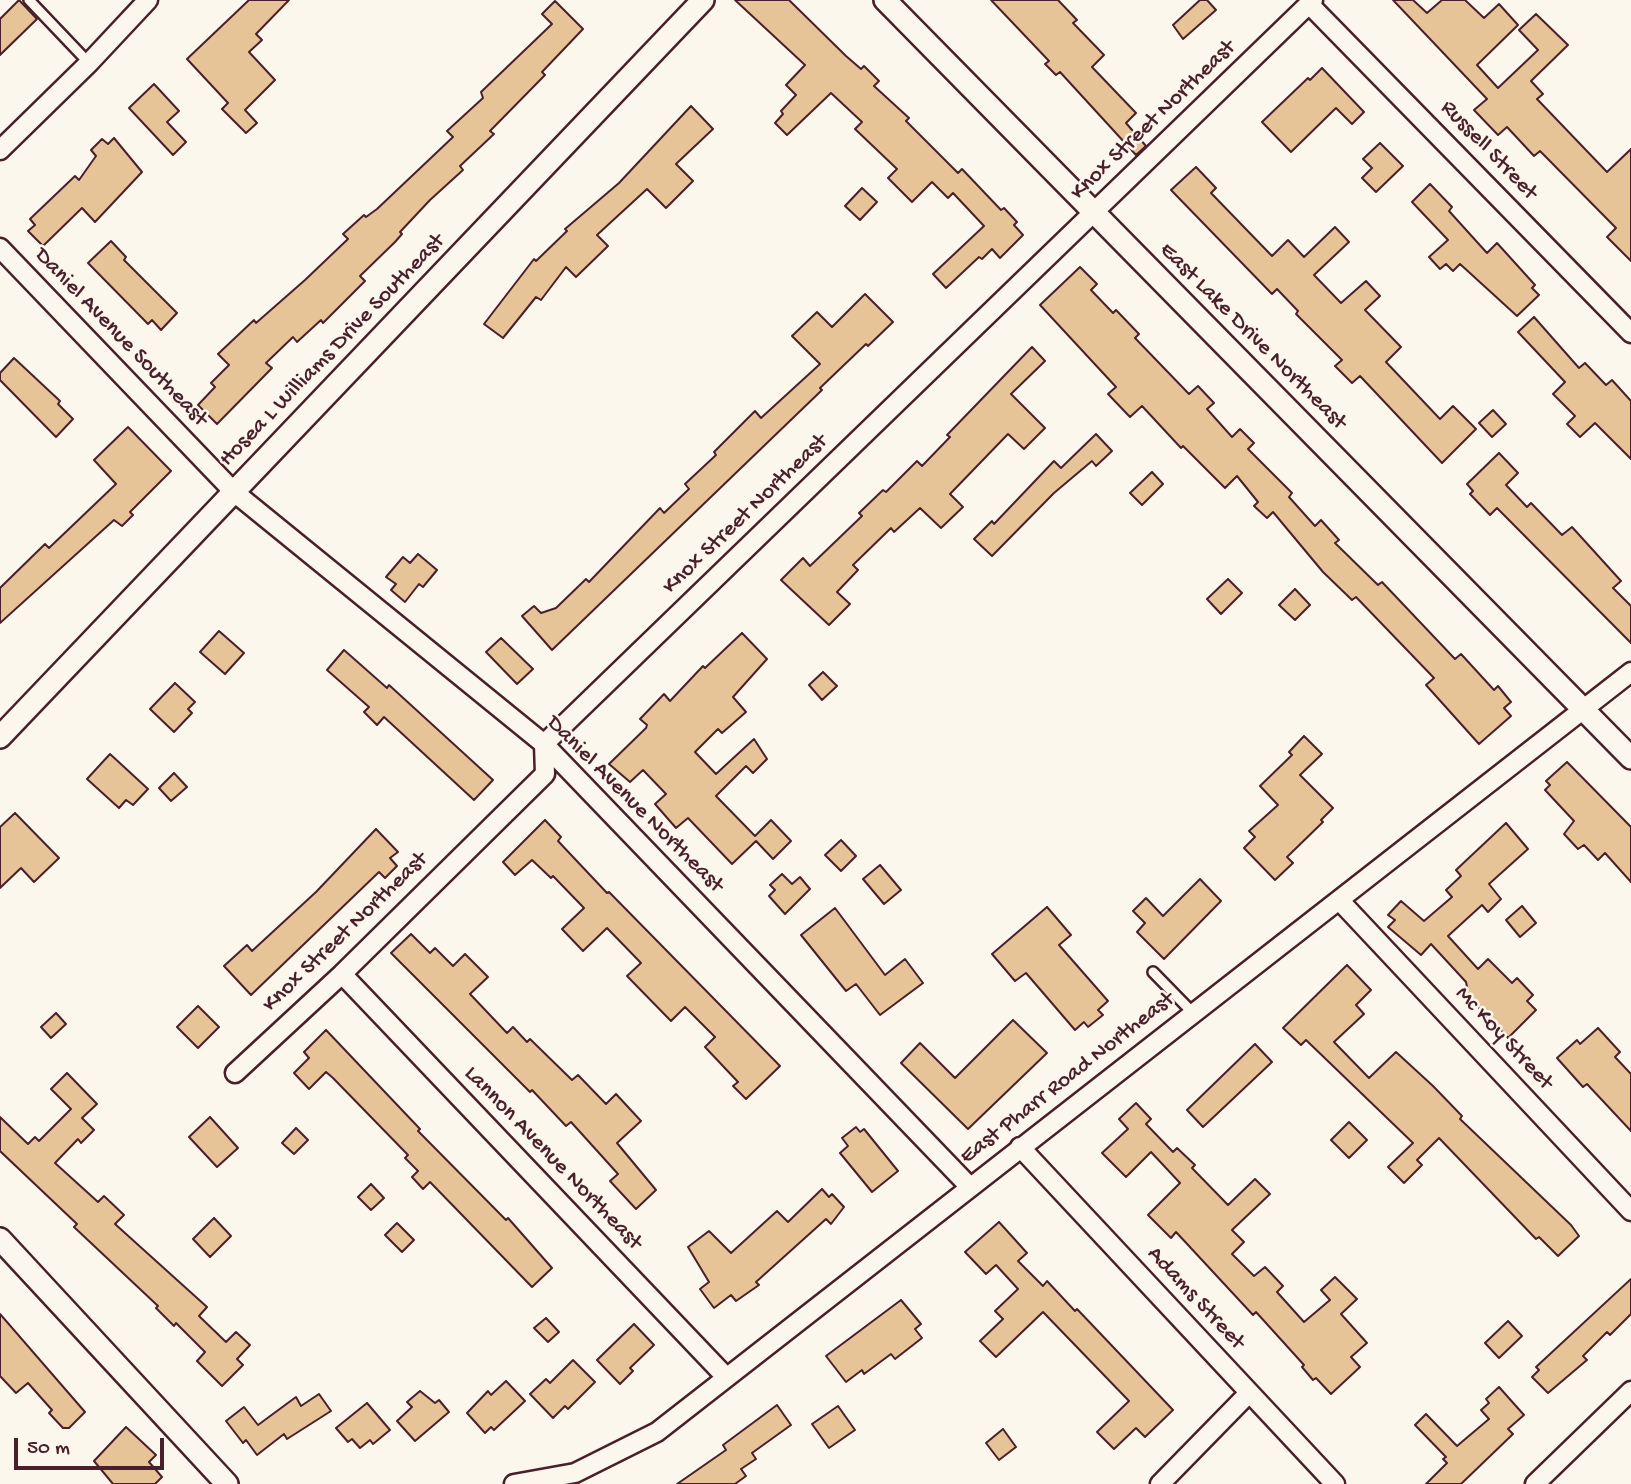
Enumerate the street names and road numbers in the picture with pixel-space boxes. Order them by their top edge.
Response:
street label: Knox Street Northeast [1066,35,1242,207]
street label: Russell Street [1433,95,1543,207]
street label: Hosea L Williams Drive Southeast [214,229,452,473]
street label: East Lake Drive Northeast [1152,237,1352,437]
street label: Daniel Avenue Southeast [27,243,213,433]
street label: Knox Street Northeast [658,429,834,601]
street label: Daniel Avenue Northeast [539,710,729,900]
street label: Knox Street Northeast [258,847,434,1019]
street label: Mc Koy Street [1448,981,1558,1097]
street label: East Pharr Road Northeast [955,987,1181,1171]
street label: Lannon Avenue Northeast [457,1061,647,1257]
street label: Adams Street [1140,1242,1250,1356]

